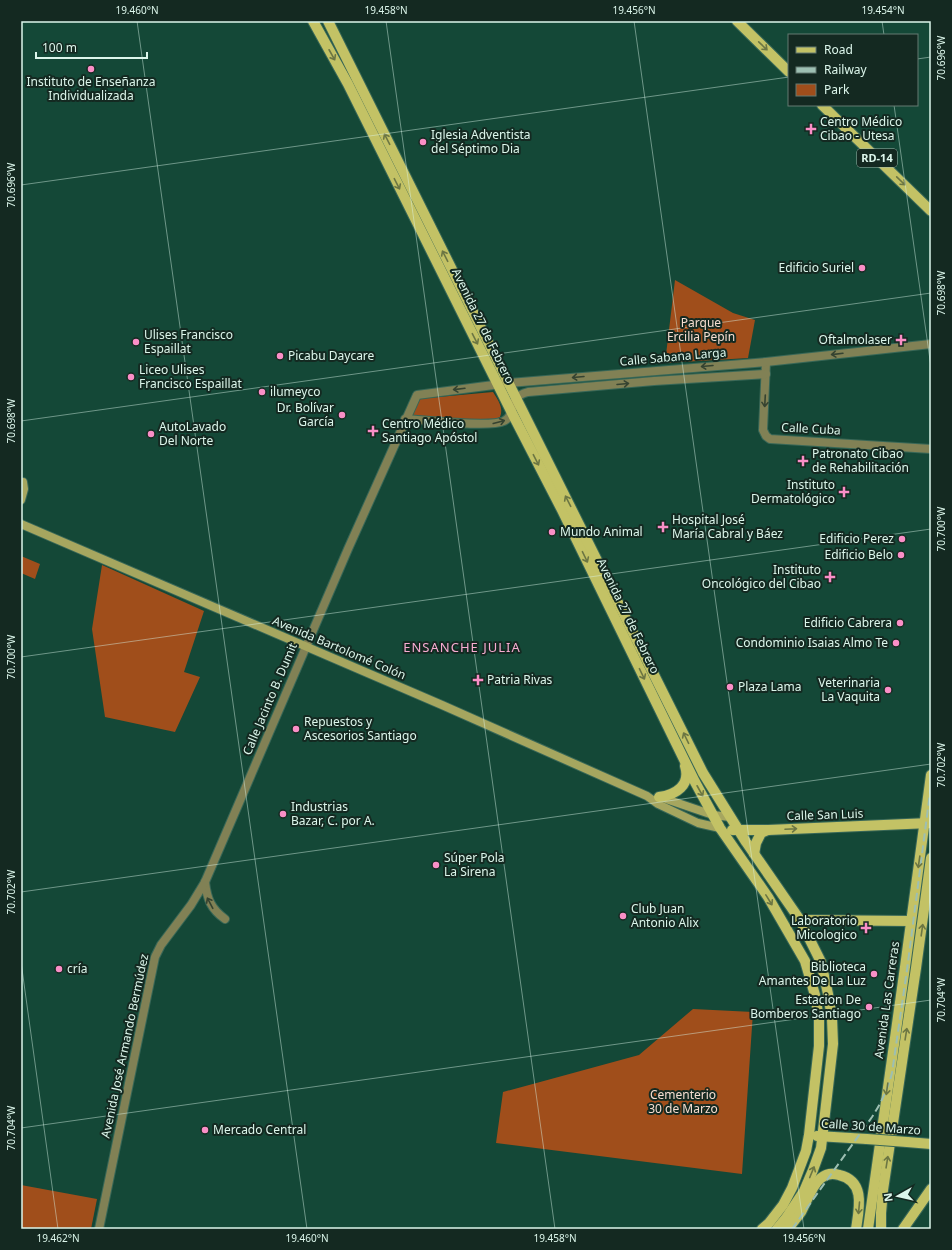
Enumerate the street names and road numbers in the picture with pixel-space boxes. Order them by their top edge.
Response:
road number: RD-14 [857,149,897,167]
street label: Avenida 27 de Febrero [448,265,519,386]
street label: Calle Sabana Larga [619,343,727,370]
street label: Calle Cuba [781,418,841,439]
street label: Avenida 27 de Febrero [593,555,664,676]
street label: Avenida Bartolomé Colón [270,612,409,683]
street label: Calle Jacinto B. Dumit [238,640,301,757]
street label: Calle San Luis [786,805,864,824]
street label: Avenida Las Carreras [870,940,903,1060]
street label: Avenida José Armando Bermúdez [97,952,152,1140]
street label: Calle 30 de Marzo [821,1115,922,1138]

